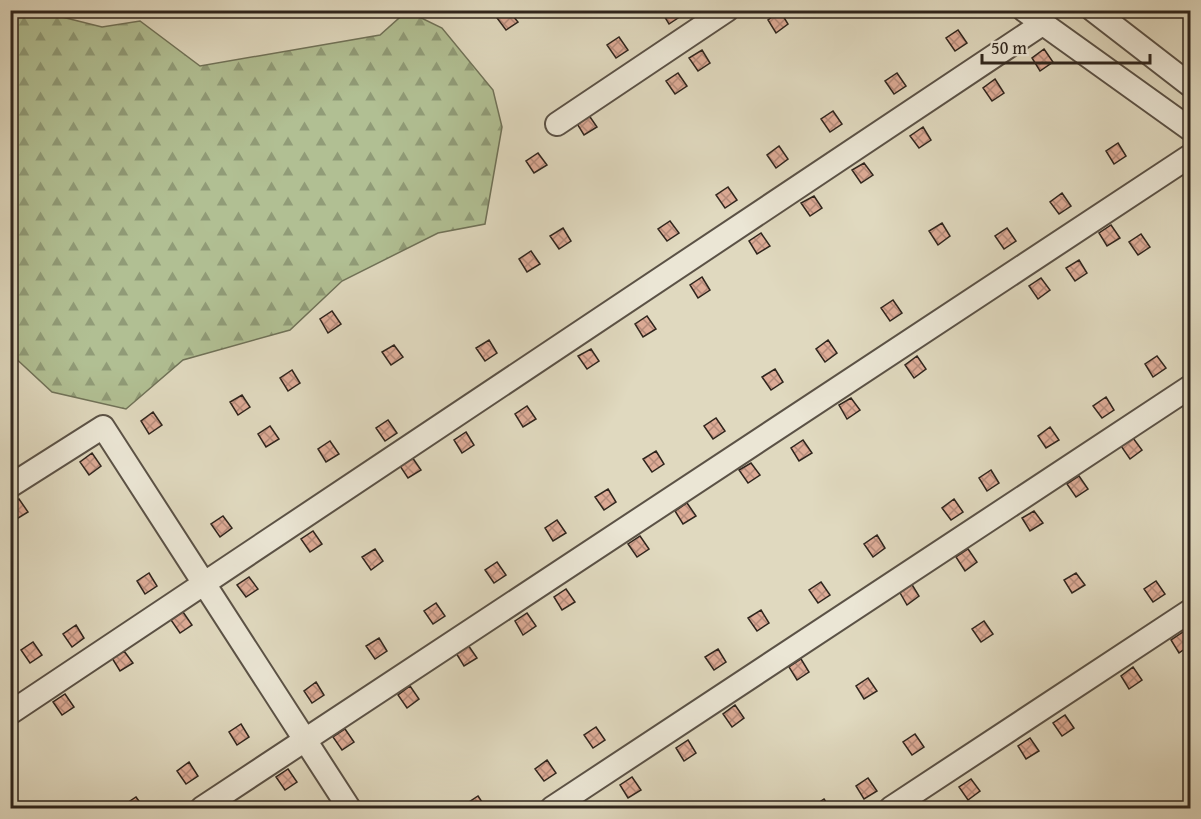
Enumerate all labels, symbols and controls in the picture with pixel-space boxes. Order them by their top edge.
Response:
scale bar [982,27,1150,65]
text: 50 m [991,34,1027,61]

